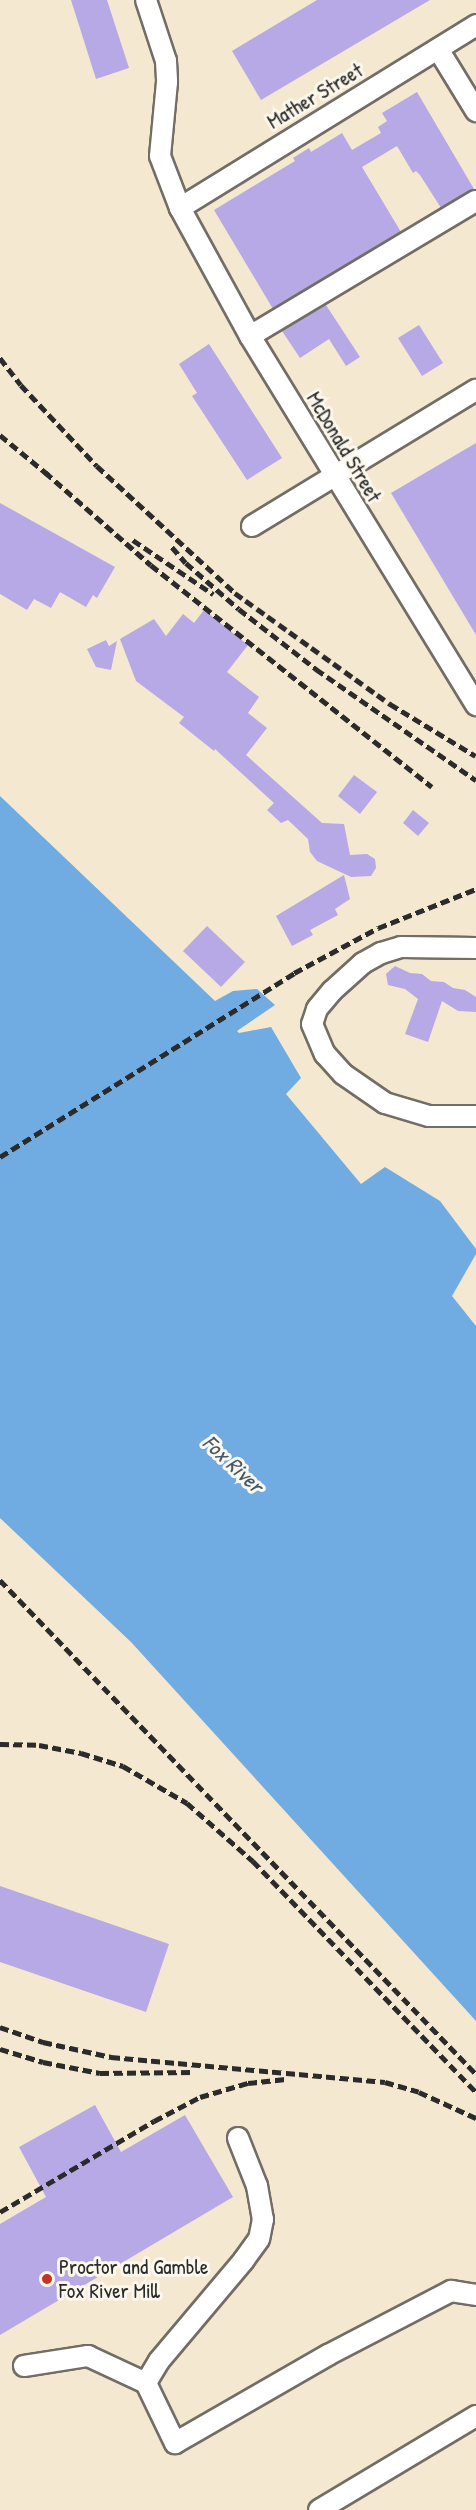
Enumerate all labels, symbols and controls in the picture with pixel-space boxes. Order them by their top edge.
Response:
street label: Mather Street [263,58,367,134]
street label: McDonald Street [301,387,387,507]
water label: Fox River [197,1429,269,1499]
place label: Proctor and Gamble Fox River Mill [59,2254,208,2304]
marker: Proctor and Gamble Fox River Mill [40,2272,54,2286]

